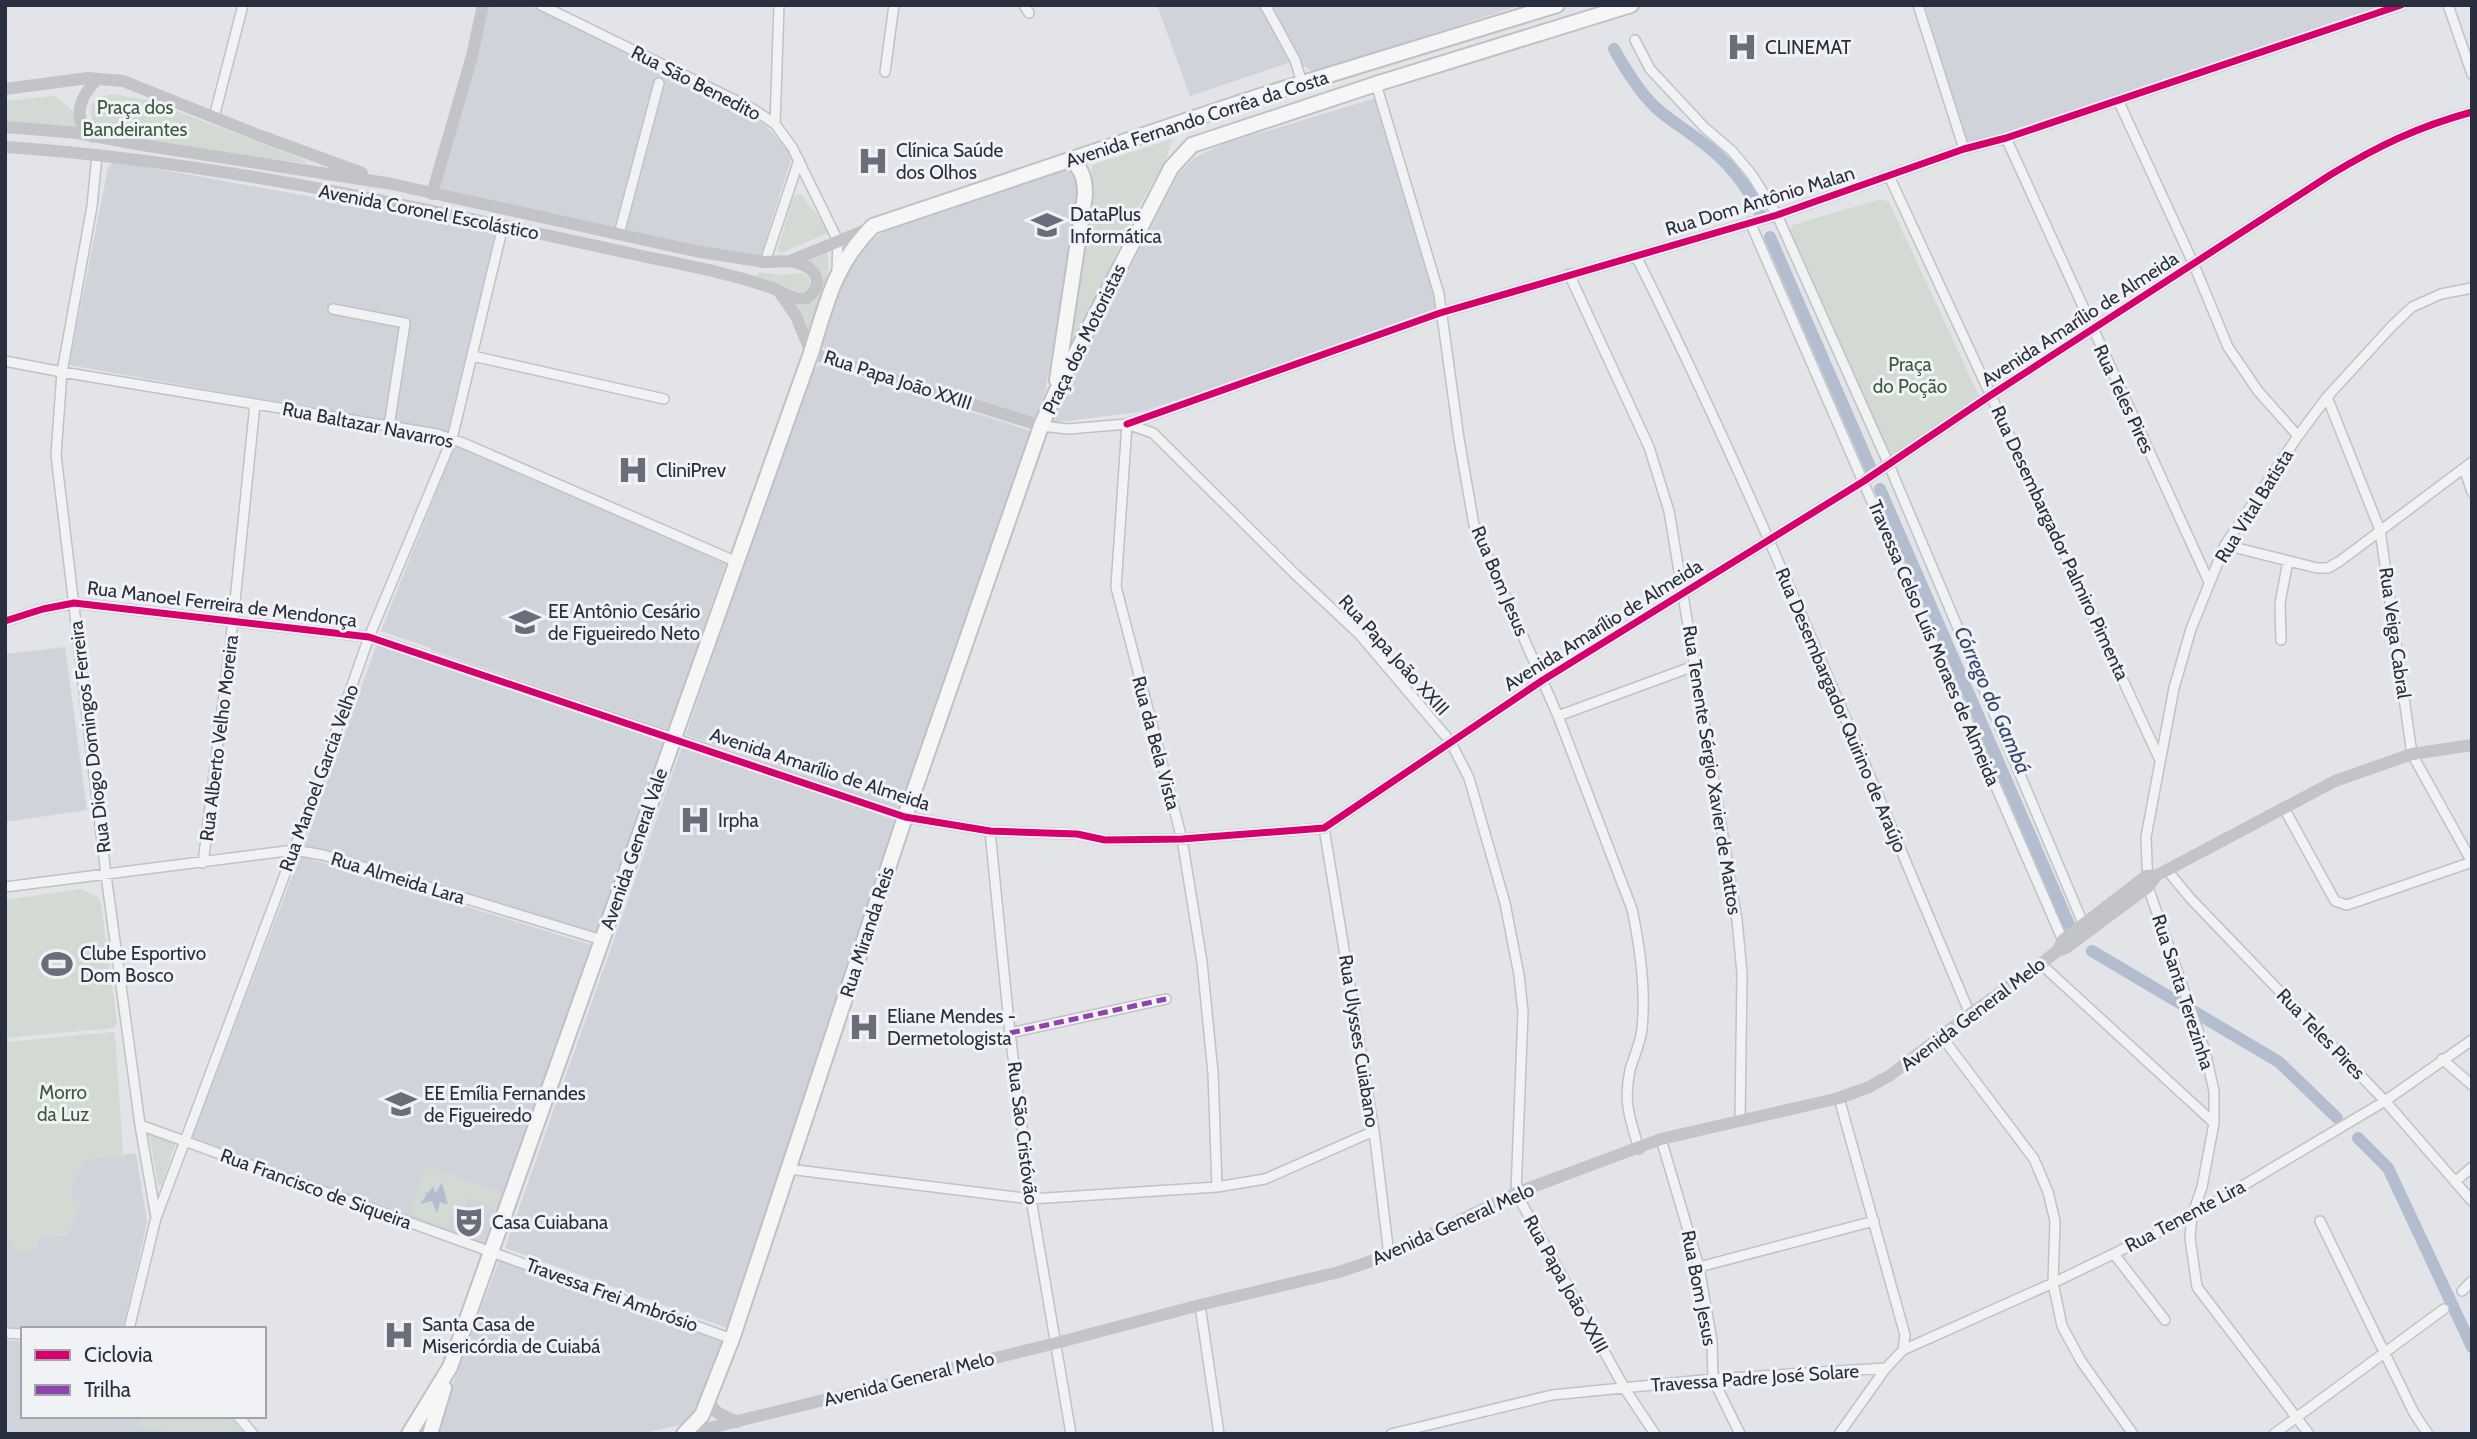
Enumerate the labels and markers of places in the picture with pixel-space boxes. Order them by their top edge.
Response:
hospital icon: CLINEMAT [1725,30,1759,64]
place label: CLINEMAT [1765,36,1851,59]
place label: Clínica Saúde dos Olhos [896,139,1004,184]
hospital icon: Clínica Saúde dos Olhos [856,144,890,178]
place label: DataPlus Informática [1070,203,1162,248]
school or university icon: DataPlus Informática [1030,208,1064,242]
hospital icon: CliniPrev [616,453,650,487]
place label: CliniPrev [656,459,727,482]
place label: EE Antônio Cesário de Figueiredo Neto [548,600,700,645]
school or university icon: EE Antônio Cesário de Figueiredo Neto [508,605,542,639]
hospital icon: Irpha [678,803,712,837]
place label: Irpha [718,809,759,832]
place label: Clube Esportivo Dom Bosco [80,942,206,987]
sports icon: Clube Esportivo Dom Bosco [40,947,74,981]
place label: Eliane Mendes - Dermetologista [887,1005,1016,1050]
hospital icon: Eliane Mendes - Dermetologista [847,1010,881,1044]
place label: EE Emília Fernandes de Figueiredo [424,1082,586,1127]
school or university icon: EE Emília Fernandes de Figueiredo [384,1087,418,1121]
theatre icon: Casa Cuiabana [452,1205,486,1239]
place label: Casa Cuiabana [492,1211,608,1234]
place label: Santa Casa de Misericórdia de Cuiabá [422,1313,600,1358]
hospital icon: Santa Casa de Misericórdia de Cuiabá [382,1318,416,1352]

